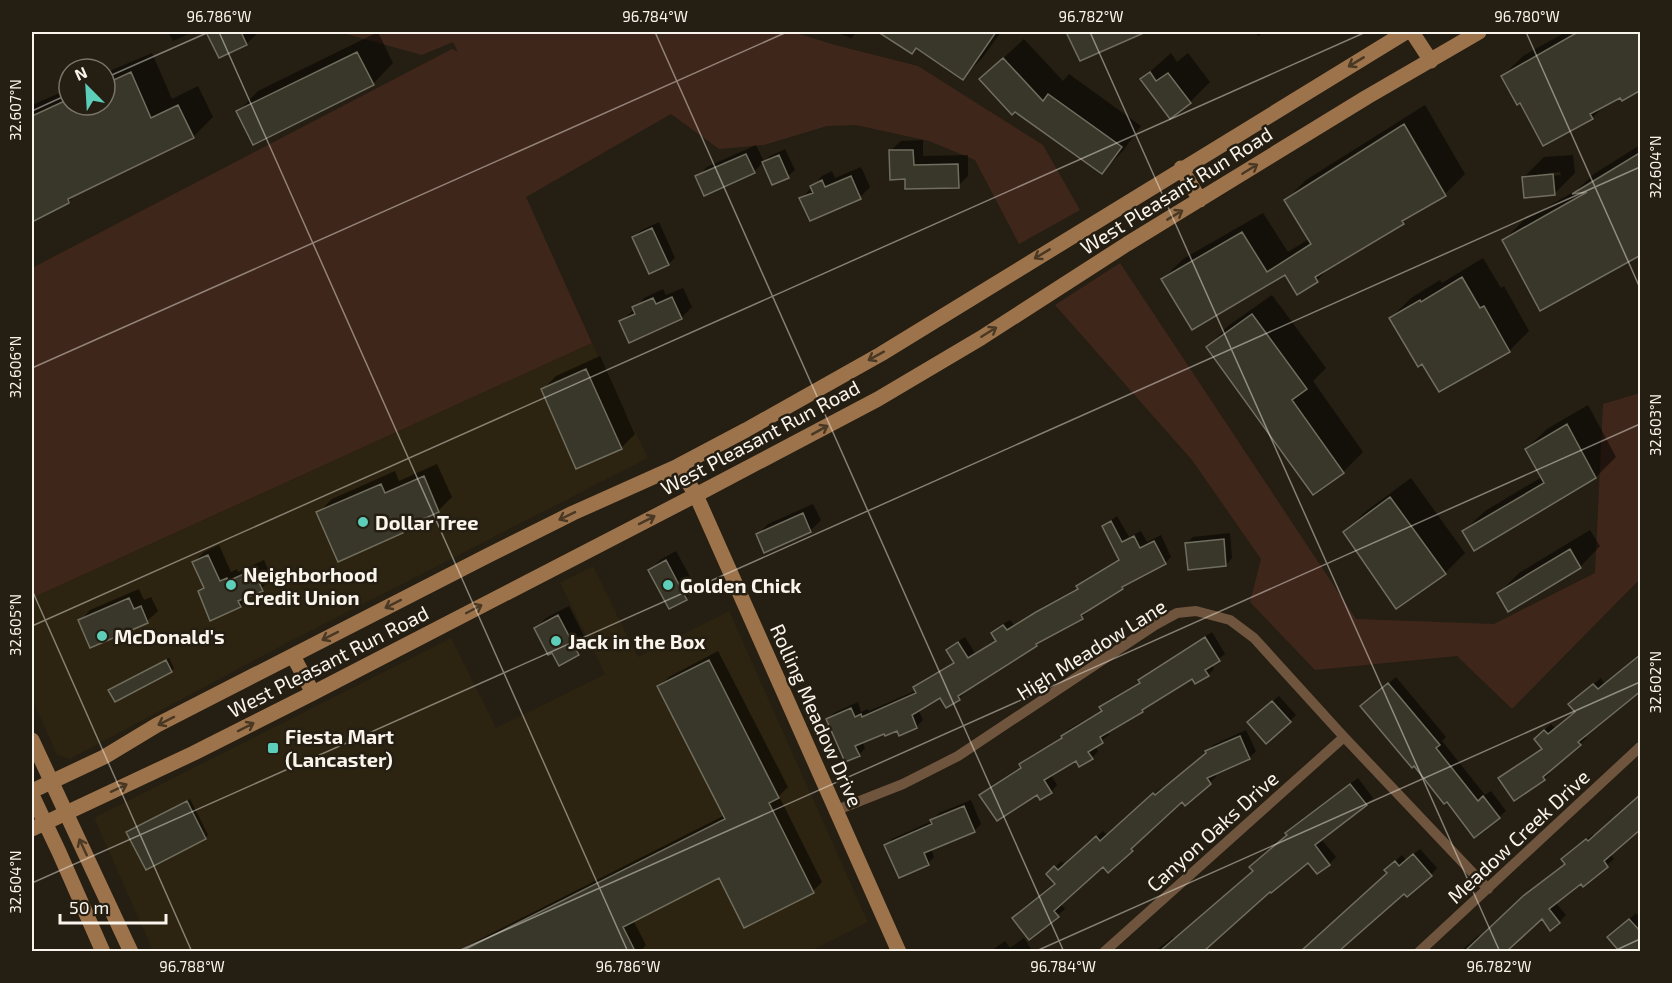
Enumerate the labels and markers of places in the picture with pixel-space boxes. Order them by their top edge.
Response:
place label: Dollar Tree [375,510,478,534]
marker: Dollar Tree [356,515,370,529]
place label: Neighborhood Credit Union [243,562,378,609]
place label: Golden Chick [680,573,802,597]
marker: Neighborhood Credit Union [224,578,238,592]
marker: Golden Chick [661,578,675,592]
place label: McDonald's [114,624,225,648]
marker: McDonald's [95,629,109,643]
place label: Jack in the Box [568,629,706,653]
marker: Jack in the Box [549,634,563,648]
place label: Fiesta Mart (Lancaster) [285,724,394,771]
marker: Fiesta Mart (Lancaster) [266,741,280,755]

